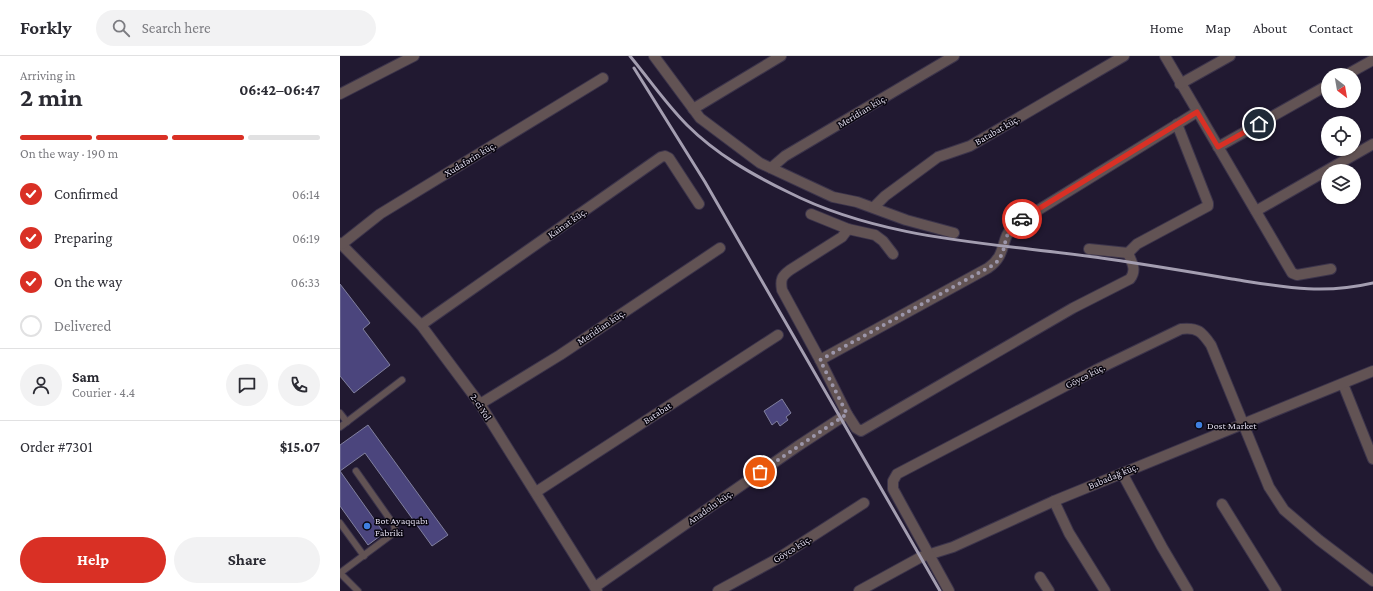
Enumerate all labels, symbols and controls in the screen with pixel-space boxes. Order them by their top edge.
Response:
search box [96,10,376,46]
text: Forkly [20,17,72,38]
icon: search [110,17,132,39]
text: Search here [142,20,211,36]
text: Home [1150,20,1183,36]
text: Map [1205,20,1231,36]
text: About [1253,20,1287,36]
text: Contact [1309,20,1353,36]
text: Arriving in [20,68,76,83]
north arrow [1321,68,1361,108]
map controls [1321,68,1361,204]
text: 06:42–06:47 [239,82,320,98]
text: 2 min [20,83,83,112]
street label: Meridian küç. [836,92,888,130]
pin [1242,107,1276,141]
street label: Batabat küç. [973,113,1021,147]
icon: home [1248,113,1270,135]
button: locate [1321,116,1361,156]
street label: Xudafərin küç. [442,139,498,179]
text: On the way · 190 m [20,146,118,161]
button: layers [1321,164,1361,204]
icon: check [20,183,42,205]
text: Confirmed [54,186,118,202]
text: 06:14 [292,187,320,202]
courier [1002,199,1042,239]
street label: Kainat küç. [546,206,588,240]
icon: car [1011,208,1033,230]
icon: check [20,227,42,249]
text: Preparing [54,230,113,246]
text: 06:19 [292,231,320,246]
icon: check [20,271,42,293]
text: On the way [54,274,122,290]
text: 06:33 [291,275,320,290]
street label: Meridian küç. [575,307,627,347]
text: Delivered [54,318,111,334]
street label: Göycə küç. [1063,361,1107,391]
button: person [20,364,62,406]
button: chat [226,364,268,406]
button: phone [278,364,320,406]
text: Sam [72,369,100,385]
text: Courier · 4.4 [72,385,135,400]
street label: 2-ci Yol [468,392,494,423]
street label: Batabat [641,400,674,426]
marker: Dost Market [1194,420,1204,430]
place label: Dost Market [1207,420,1257,431]
text: Order #7301 [20,439,93,455]
text: $15.07 [280,439,320,455]
pin [743,455,777,489]
icon: bag [749,461,771,483]
street label: Babadağ küç. [1086,461,1140,491]
street label: Anadolu küç. [685,488,735,526]
place label: Bot Ayaqqabı Fabriki [375,515,428,538]
marker: Bot Ayaqqabı Fabriki [362,521,372,531]
street label: Göycə küç. [771,533,813,565]
button: Help [20,537,166,583]
button: Share [174,537,320,583]

